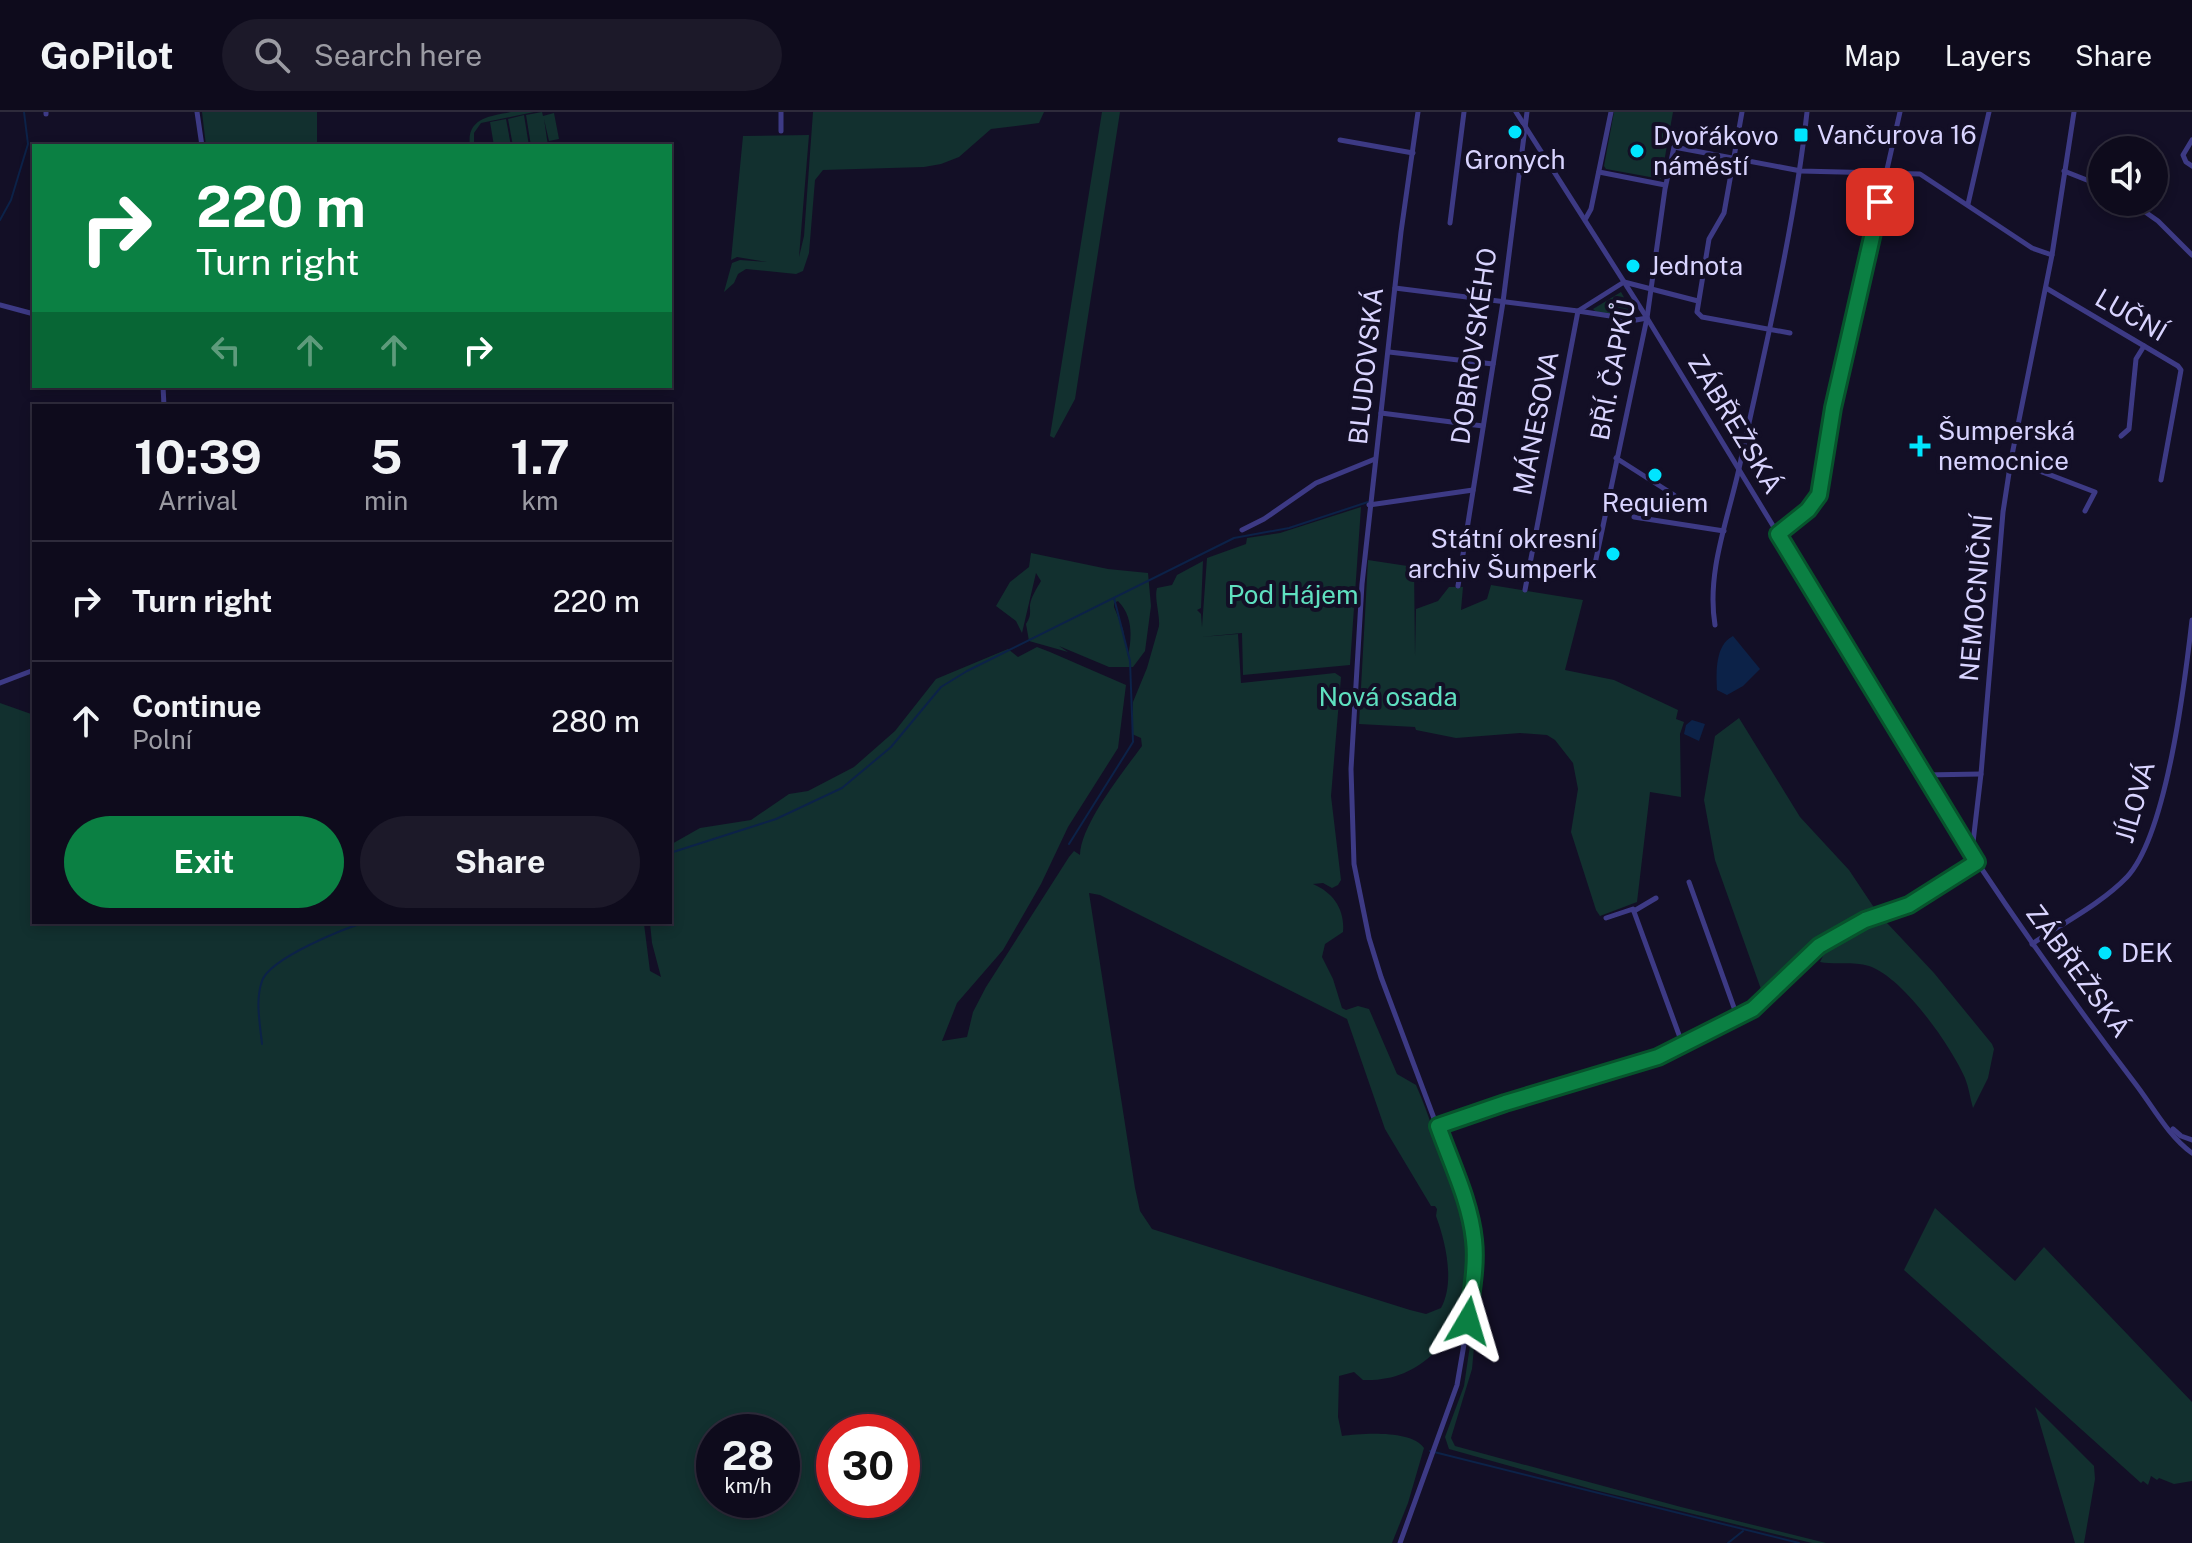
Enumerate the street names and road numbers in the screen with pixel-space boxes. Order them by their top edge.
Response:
street label: DOBROVSKÉHO [1444,246,1503,446]
street label: LUČNÍ [2090,282,2174,348]
street label: BLUDOVSKÁ [1342,286,1389,446]
street label: BŘÍ. ČAPKŮ [1582,297,1641,443]
street label: MÁNESOVA [1506,348,1565,498]
street label: ZÁBŘEŽSKÁ [1682,349,1789,499]
street label: NEMOCNIČNÍ [1953,511,1998,683]
street label: JÍLOVÁ [2108,757,2161,846]
street label: ZÁBŘEŽSKÁ [2020,898,2137,1043]

